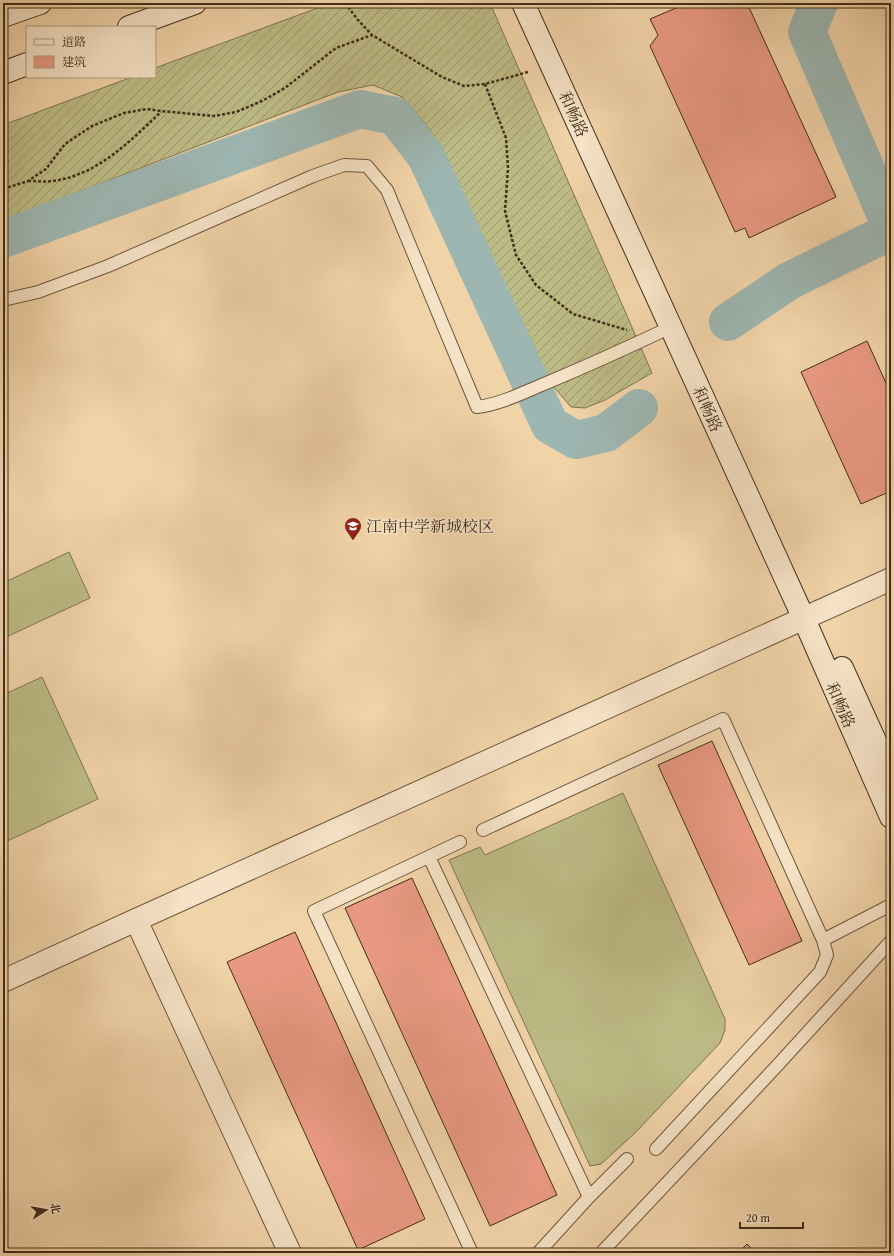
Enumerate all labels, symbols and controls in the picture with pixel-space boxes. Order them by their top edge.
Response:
legend [26,26,156,78]
text: 道路 [62,33,86,50]
text: 建筑 [62,53,86,70]
street label: 和畅路 [553,87,595,141]
street label: 和畅路 [687,382,729,436]
place label: 江南中学新城校区 [366,514,494,538]
school or university icon: 江南中学新城校区 [343,516,363,541]
street label: 和畅路 [820,678,862,732]
north arrow [26,1190,66,1230]
text: 北 [47,1201,65,1215]
scale bar [740,1204,803,1230]
text: 20 m [746,1209,770,1226]

